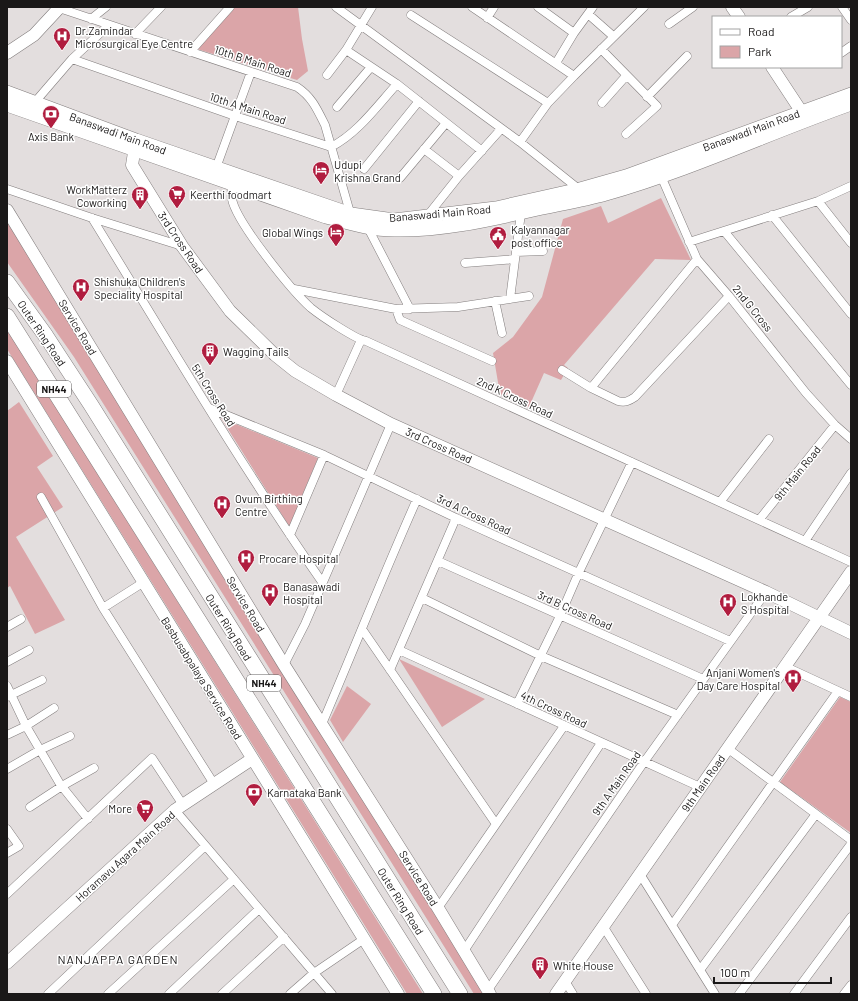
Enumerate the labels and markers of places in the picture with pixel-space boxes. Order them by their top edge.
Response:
place label: Dr.Zamindar Microsurgical Eye Centre [75,24,193,50]
hospital icon: Dr.Zamindar Microsurgical Eye Centre [52,26,72,51]
bank icon: Axis Bank [41,104,61,129]
place label: Axis Bank [28,130,75,143]
place label: Udupi Krishna Grand [334,158,401,184]
hotel icon: Udupi Krishna Grand [311,160,331,185]
place label: WorkMatterz Coworking [66,183,127,209]
supermarket icon: Keerthi foodmart [167,184,187,209]
building icon: WorkMatterz Coworking [130,185,150,210]
place label: Keerthi foodmart [190,188,272,201]
hotel icon: Global Wings [326,222,346,247]
place label: Kalyannagar post office [511,223,569,249]
public building icon: Kalyannagar post office [488,225,508,250]
place label: Global Wings [262,226,323,239]
place label: Shishuka Children's Speciality Hospital [94,275,185,301]
hospital icon: Shishuka Children's Speciality Hospital [71,277,91,302]
building icon: Wagging Tails [200,341,220,366]
place label: Wagging Tails [223,345,289,358]
place label: Ovum Birthing Centre [235,492,303,518]
hospital icon: Ovum Birthing Centre [212,494,232,519]
hospital icon: Procare Hospital [236,548,256,573]
place label: Procare Hospital [259,552,338,565]
place label: Banasawadi Hospital [283,580,340,606]
hospital icon: Banasawadi Hospital [260,582,280,607]
place label: Lokhande S Hospital [741,590,789,616]
hospital icon: Lokhande S Hospital [718,592,738,617]
place label: Anjani Women's Day Care Hospital [697,666,780,692]
hospital icon: Anjani Women's Day Care Hospital [783,668,803,693]
bank icon: Karnataka Bank [244,782,264,807]
place label: Karnataka Bank [267,786,342,799]
supermarket icon: More [135,798,155,823]
place label: More [108,802,132,815]
building icon: White House [530,955,550,980]
place label: White House [553,959,614,972]

